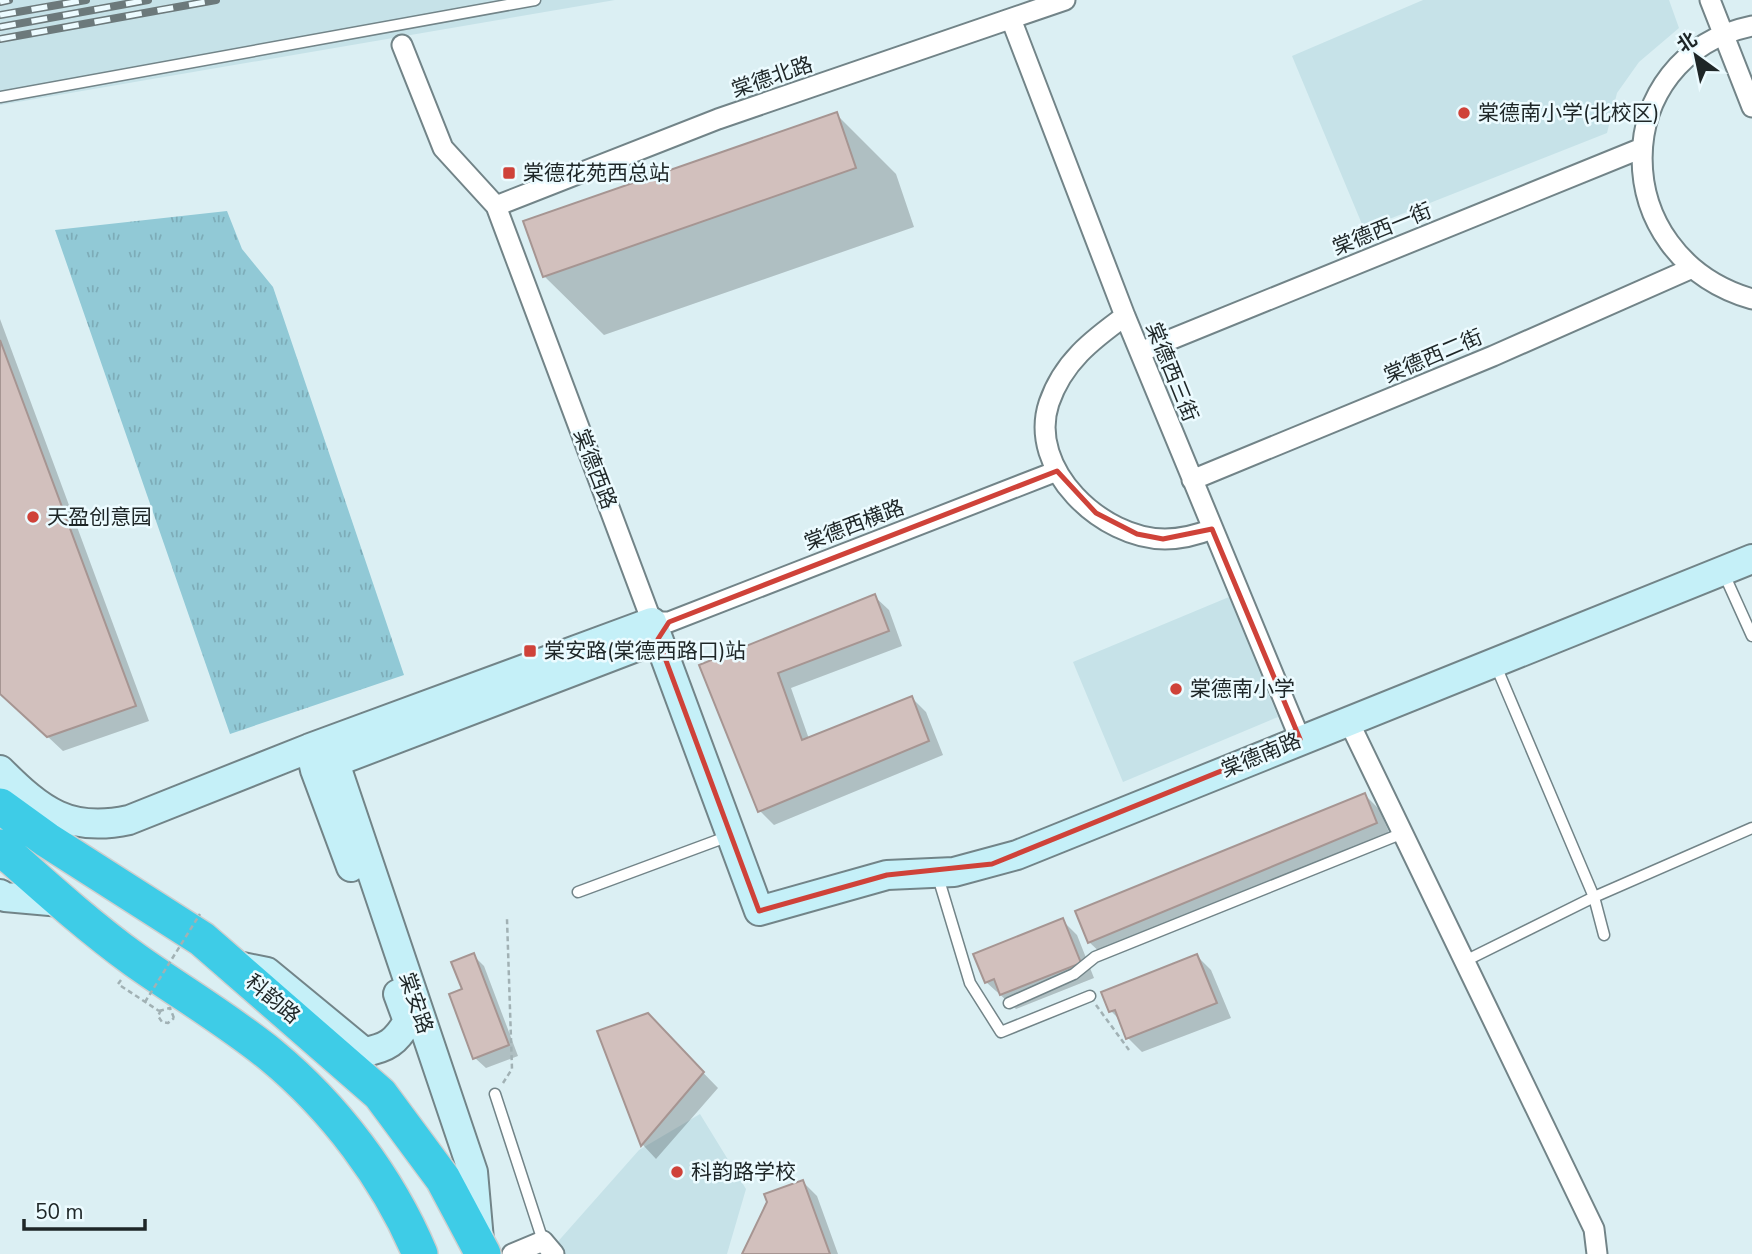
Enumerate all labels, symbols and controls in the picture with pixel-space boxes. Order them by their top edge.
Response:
north arrow [1661,21,1731,91]
text: 北 [1672,27,1702,59]
street label: 棠德北路 [728,50,816,104]
place label: 棠德南小学(北校区) [1478,99,1659,127]
marker: 棠德南小学(北校区) [1456,105,1472,121]
place label: 棠德花苑西总站 [523,159,670,187]
marker: 棠德花苑西总站 [501,165,517,181]
street label: 棠德西一街 [1328,196,1436,262]
street label: 棠德西三街 [1139,318,1205,426]
street label: 棠德西二街 [1379,323,1487,389]
street label: 棠德西路 [567,425,623,513]
street label: 棠德西横路 [800,493,908,557]
place label: 天盈创意园 [47,503,152,531]
marker: 天盈创意园 [25,509,41,525]
place label: 棠安路(棠德西路口)站 [544,637,746,665]
marker: 棠安路(棠德西路口)站 [522,643,538,659]
place label: 棠德南小学 [1190,675,1295,703]
marker: 棠德南小学 [1168,681,1184,697]
street label: 棠德南路 [1217,726,1305,784]
street label: 科韵路 [240,968,306,1030]
street label: 棠安路 [393,969,439,1037]
place label: 科韵路学校 [691,1158,796,1186]
marker: 科韵路学校 [669,1164,685,1180]
scale bar [24,1188,145,1232]
text: 50 m [35,1198,84,1226]

